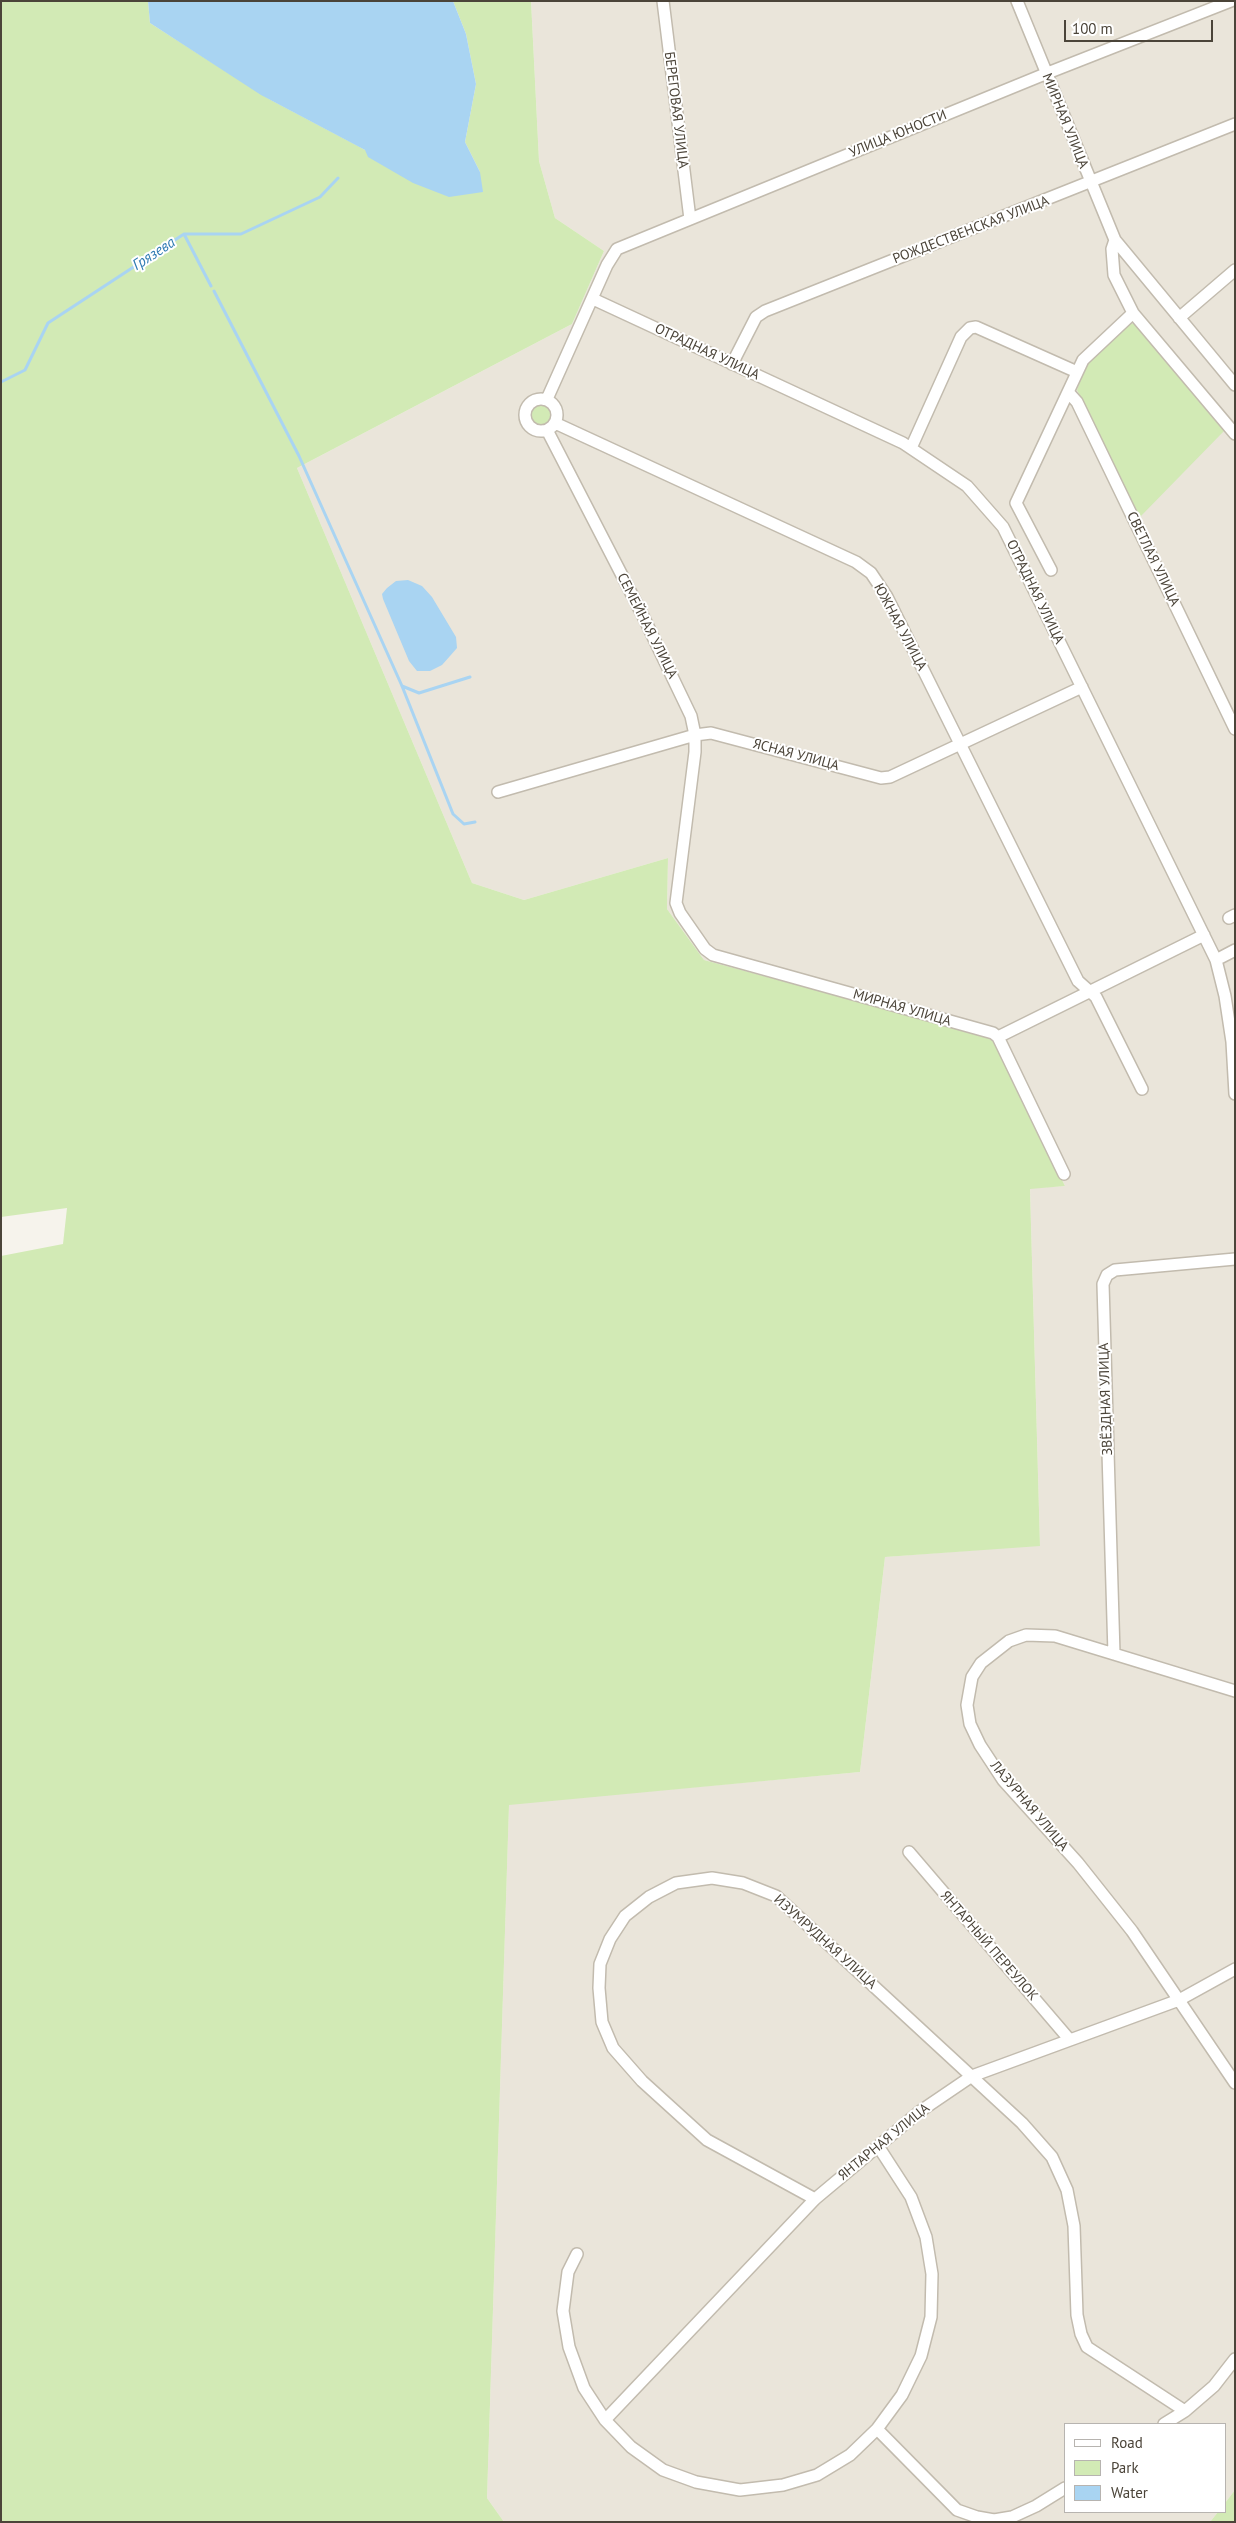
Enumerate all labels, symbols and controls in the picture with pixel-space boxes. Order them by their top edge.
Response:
scale bar [1066,10,1215,42]
text: 100 m [1072,19,1113,38]
street label: БЕРЕГОВАЯ УЛИЦА [661,51,691,169]
street label: МИРНАЯ УЛИЦА [1038,71,1092,171]
street label: УЛИЦА ЮНОСТИ [847,107,949,161]
street label: РОЖДЕСТВЕНСКАЯ УЛИЦА [891,192,1051,268]
water label: Грязева [129,234,179,274]
street label: ОТРАДНАЯ УЛИЦА [652,320,762,384]
street label: СВЕТЛАЯ УЛИЦА [1123,509,1183,609]
street label: ОТРАДНАЯ УЛИЦА [1003,537,1067,647]
street label: СЕМЕЙНАЯ УЛИЦА [613,570,681,682]
street label: ЮЖНАЯ УЛИЦА [870,581,930,673]
street label: ЯСНАЯ УЛИЦА [751,735,841,775]
street label: МИРНАЯ УЛИЦА [851,986,953,1030]
street label: ЗВЁЗДНАЯ УЛИЦА [1096,1342,1116,1456]
street label: ЛАЗУРНАЯ УЛИЦА [986,1757,1072,1855]
street label: ЯНТАРНЫЙ ПЕРЕУЛОК [937,1888,1041,2004]
street label: ИЗУМРУДНАЯ УЛИЦА [770,1891,880,1993]
street label: ЯНТАРНАЯ УЛИЦА [835,2100,933,2184]
legend [1064,2423,1226,2513]
text: Road [1111,2433,1143,2452]
text: Park [1111,2458,1139,2477]
text: Water [1111,2483,1148,2502]

